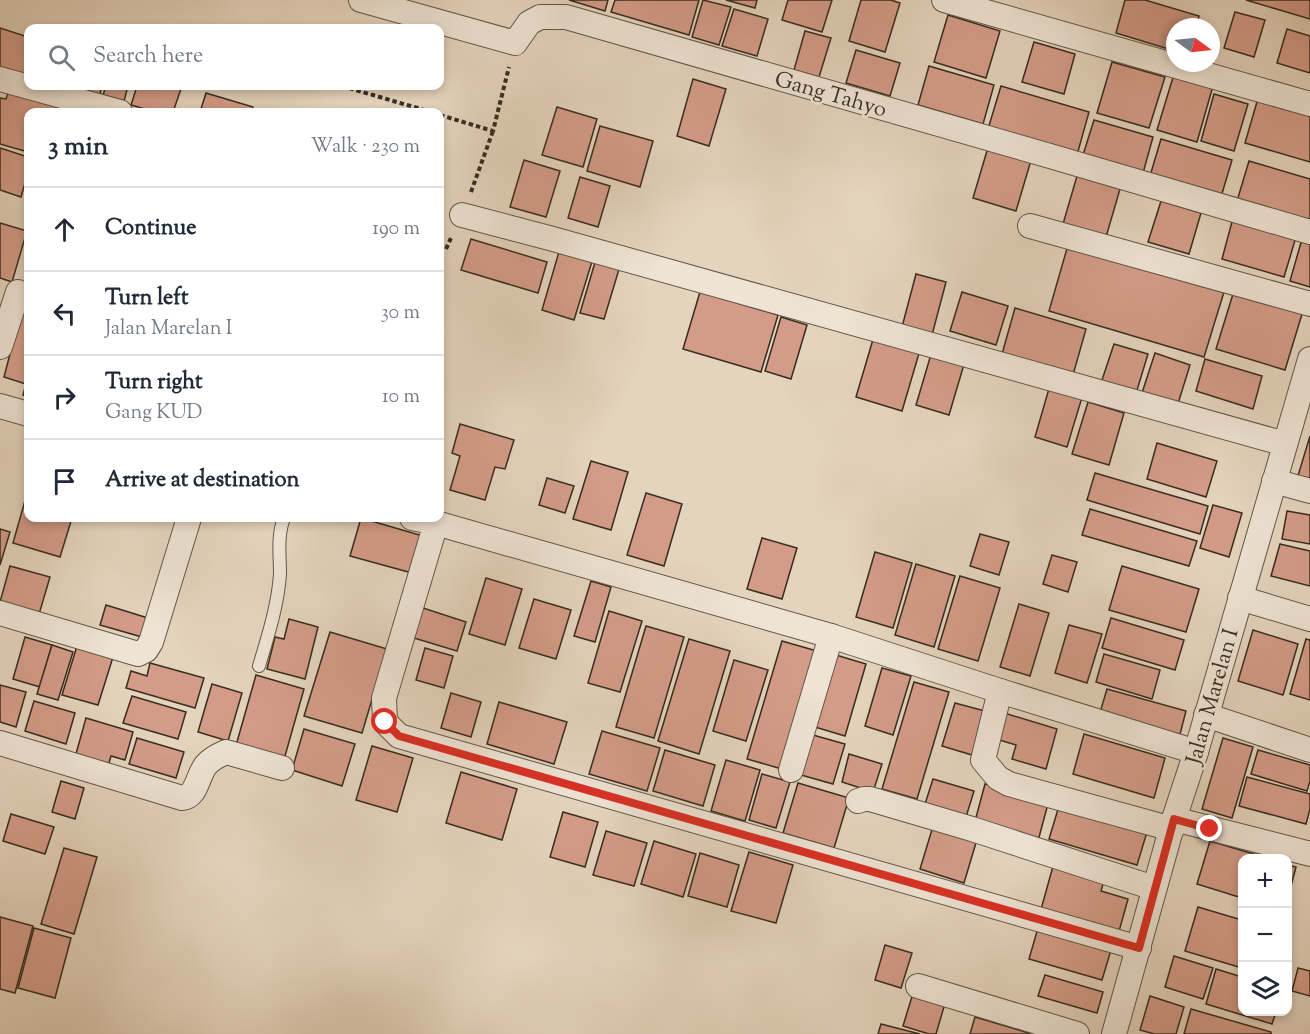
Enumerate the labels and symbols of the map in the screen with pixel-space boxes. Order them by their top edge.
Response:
north arrow [1166,18,1220,72]
street label: Gang Tahyo [770,65,890,127]
street label: Jalan Marelan I [1179,625,1249,770]
route start [371,708,397,734]
route end [1196,815,1222,841]

